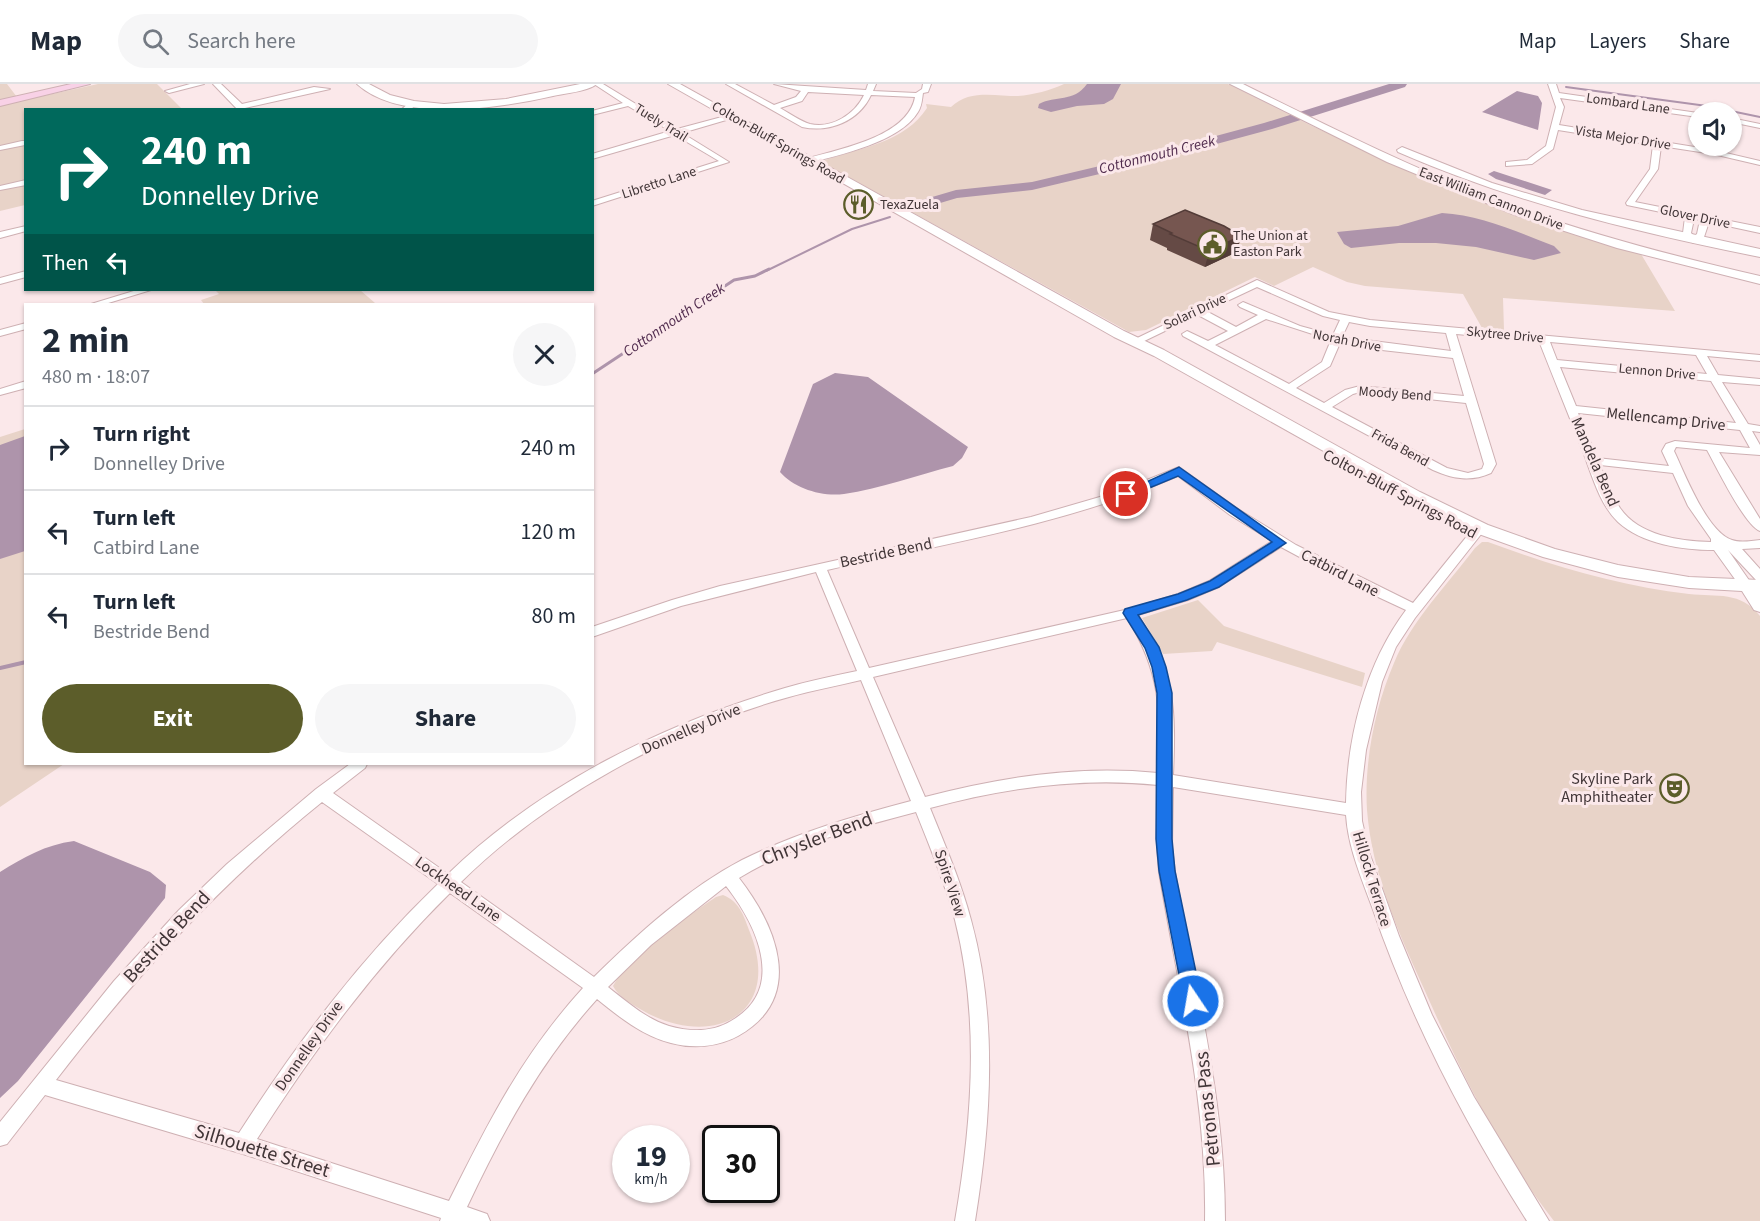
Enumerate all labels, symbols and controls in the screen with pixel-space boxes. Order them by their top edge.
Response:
search box [118,14,538,68]
text: Map [30,21,82,61]
icon: search [139,25,172,58]
text: Search here [187,25,296,57]
text: Map [1519,26,1556,56]
text: Layers [1589,26,1646,56]
text: Share [1679,26,1730,56]
street label: Lombard Lane [1585,88,1671,120]
street label: Colton-Bluff Springs Road [708,97,848,189]
street label: Tuely Trail [630,99,692,148]
map controls [1688,102,1742,156]
button: sound [1688,102,1742,156]
text: 240 m [141,121,252,181]
street label: Vista Mejor Drive [1574,121,1672,155]
water label: Cottonmouth Creek [1097,130,1218,180]
icon: right [42,132,120,210]
street label: Libretto Lane [619,162,699,204]
street label: East William Cannon Drive [1416,162,1566,236]
text: Donnelley Drive [141,177,319,216]
restaurant icon: TexaZuela [843,189,875,221]
place label: TexaZuela [880,195,939,215]
street label: Glover Drive [1658,200,1732,234]
place label: The Union at Easton Park [1233,226,1308,262]
public building icon: The Union at Easton Park [1196,228,1228,260]
icon: left [101,246,134,279]
text: Then [42,247,89,279]
water label: Cottonmouth Creek [619,278,730,362]
street label: Solari Drive [1160,289,1230,335]
text: 2 min [42,315,130,366]
street label: Skytree Drive [1466,322,1544,348]
button: close [513,323,576,386]
street label: Norah Drive [1311,325,1383,357]
street label: Lennon Drive [1618,359,1696,385]
text: 480 m · 18:07 [42,363,150,391]
street label: Moody Bend [1358,381,1432,407]
street label: Mellencamp Drive [1605,402,1727,436]
street label: Mandela Bend [1566,414,1624,510]
text: Turn right [93,418,190,450]
street label: Frida Bend [1368,424,1432,472]
icon: right [42,432,75,465]
text: 240 m [521,432,576,464]
street label: Colton-Bluff Springs Road [1319,444,1481,544]
text: Donnelley Drive [93,450,225,478]
pin [1100,468,1151,519]
icon: arrive [1109,477,1142,510]
text: Turn left [93,502,175,534]
icon: left [42,516,75,549]
text: 120 m [521,516,576,548]
street label: Bestride Bend [838,533,934,573]
text: Catbird Lane [93,534,199,562]
street label: Catbird Lane [1297,544,1383,602]
text: Turn left [93,586,175,618]
icon: left [42,600,75,633]
text: 80 m [531,600,576,632]
text: Bestride Bend [93,618,210,646]
button: Exit [42,684,303,753]
button: Share [315,684,576,753]
street label: Donnelley Drive [638,698,744,760]
place label: Skyline Park Amphitheater [1561,768,1653,808]
theatre icon: Skyline Park Amphitheater [1658,772,1690,804]
street label: Chrysler Bend [757,805,877,873]
street label: Hillock Terrace [1347,829,1397,929]
street label: Spire View [929,847,971,920]
street label: Lockheed Lane [410,851,506,927]
street label: Bestride Bend [117,885,217,989]
position arrow [1161,969,1225,1033]
street label: Donnelley Drive [270,996,348,1096]
street label: Petronas Pass [1188,1050,1228,1168]
street label: Silhouette Street [191,1117,333,1185]
speed limit sign: 30 [702,1125,780,1203]
text: 19 [635,1135,667,1178]
text: km/h [634,1169,668,1190]

